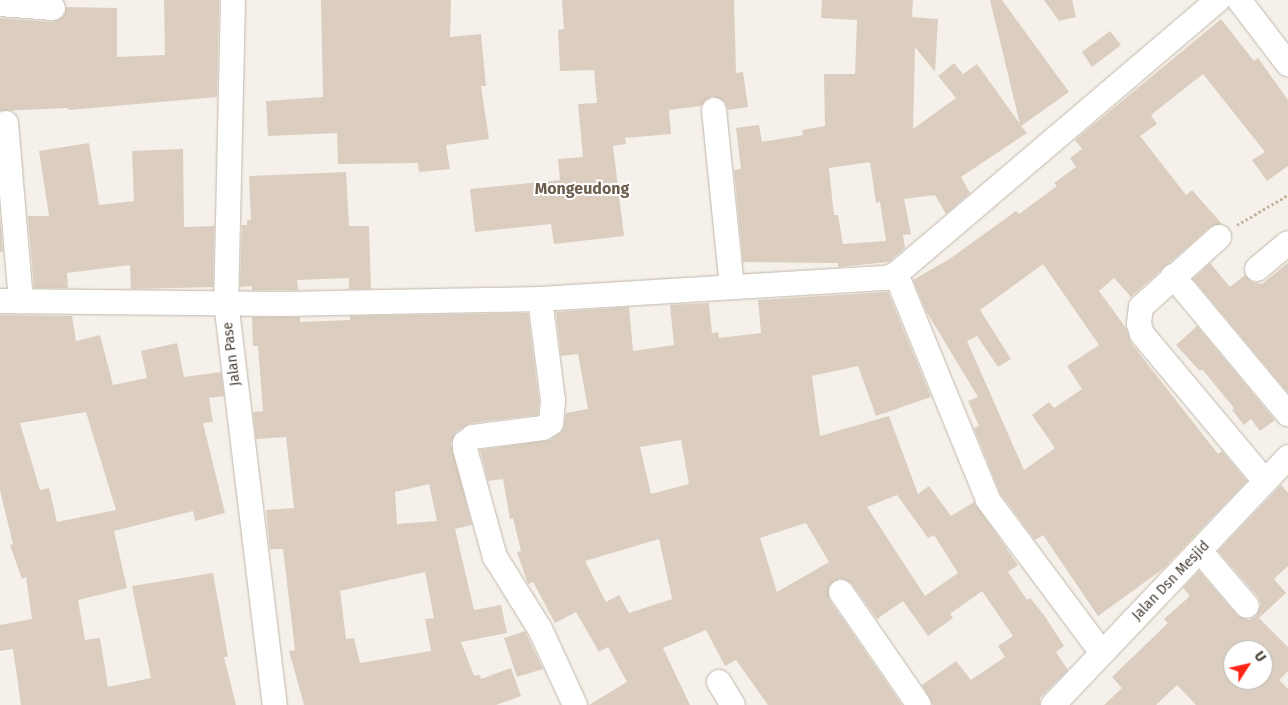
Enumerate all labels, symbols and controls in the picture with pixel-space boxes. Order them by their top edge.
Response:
district label: Mongeudong [535,179,629,199]
street label: Jalan Pase [220,321,244,387]
street label: Jalan Dsn Mesjid [1129,538,1213,624]
north arrow [1223,640,1273,690]
text: U [1250,648,1269,665]

